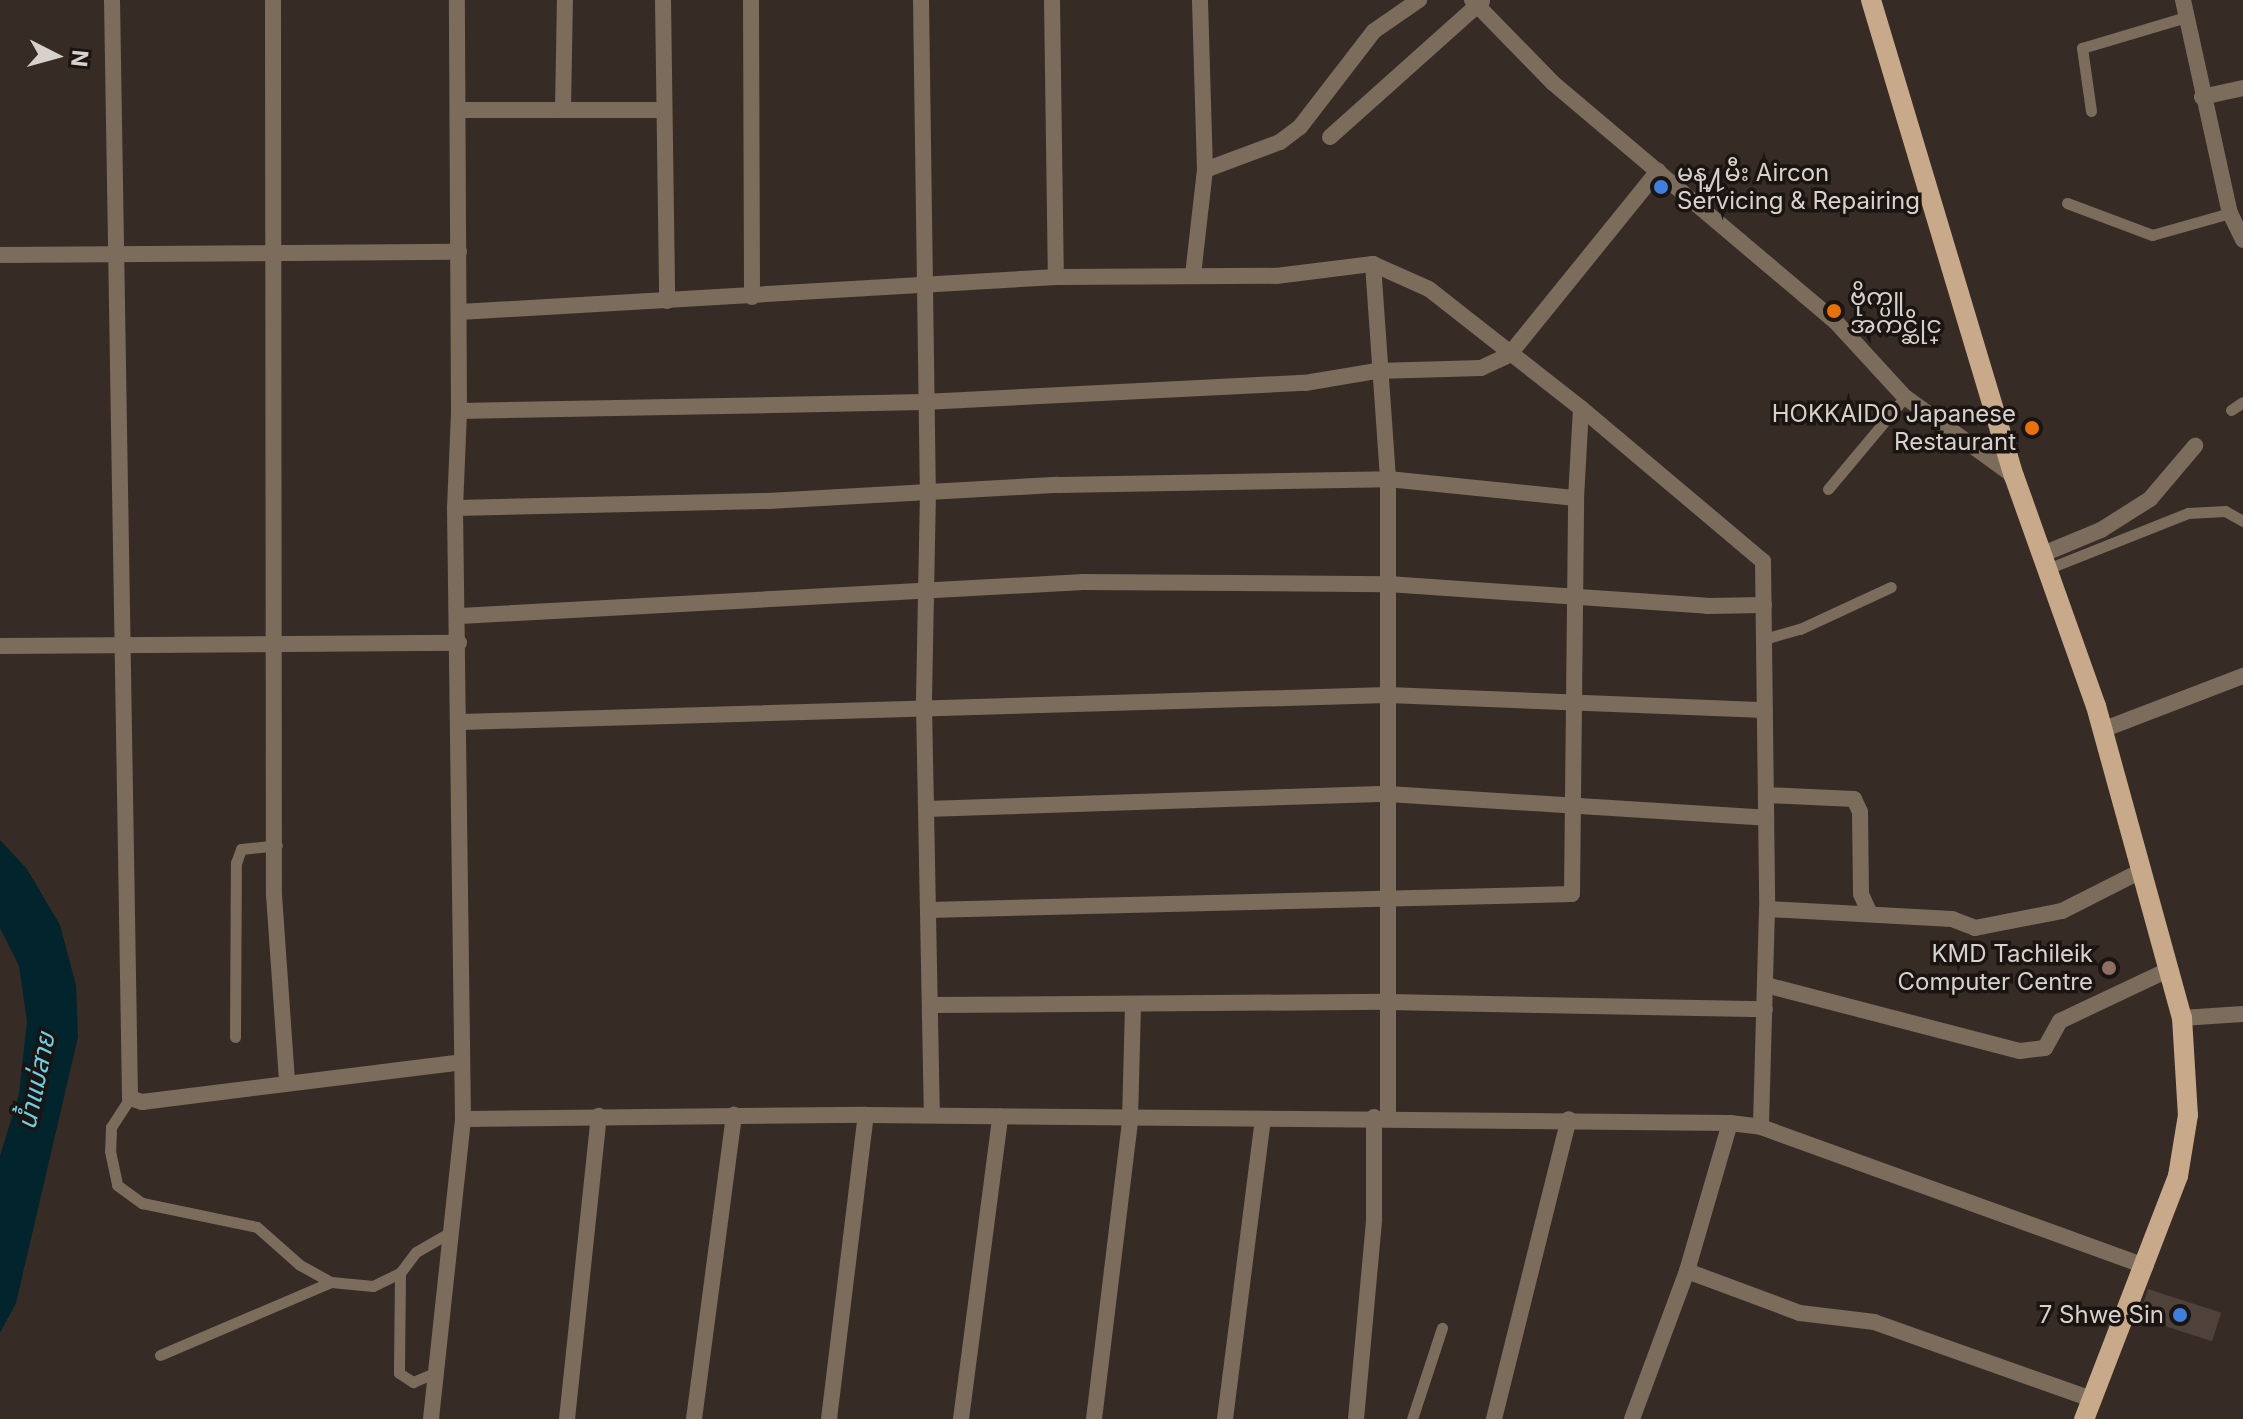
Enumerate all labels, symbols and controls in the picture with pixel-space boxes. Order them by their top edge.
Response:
north arrow [16,16,96,96]
text: N [66,49,94,68]
place label: မန္႔မီး Aircon Servicing & Repairing [1677,159,1920,215]
marker: မန္႔မီး Aircon Servicing & Repairing [1652,178,1670,196]
place label: ဗိုက္ပူ အကင္ဆိုင္ [1850,283,1942,339]
marker: ဗိုက္ပူ အကင္ဆိုင္ [1825,302,1843,320]
place label: HOKKAIDO Japanese Restaurant [1772,400,2016,456]
marker: HOKKAIDO Japanese Restaurant [2023,419,2041,437]
place label: KMD Tachileik Computer Centre [1898,940,2093,996]
marker: KMD Tachileik Computer Centre [2100,959,2118,977]
water label: น้ำแม่สาย [11,1030,61,1132]
place label: 7 Shwe Sin [2039,1301,2164,1329]
marker: 7 Shwe Sin [2171,1306,2189,1324]

